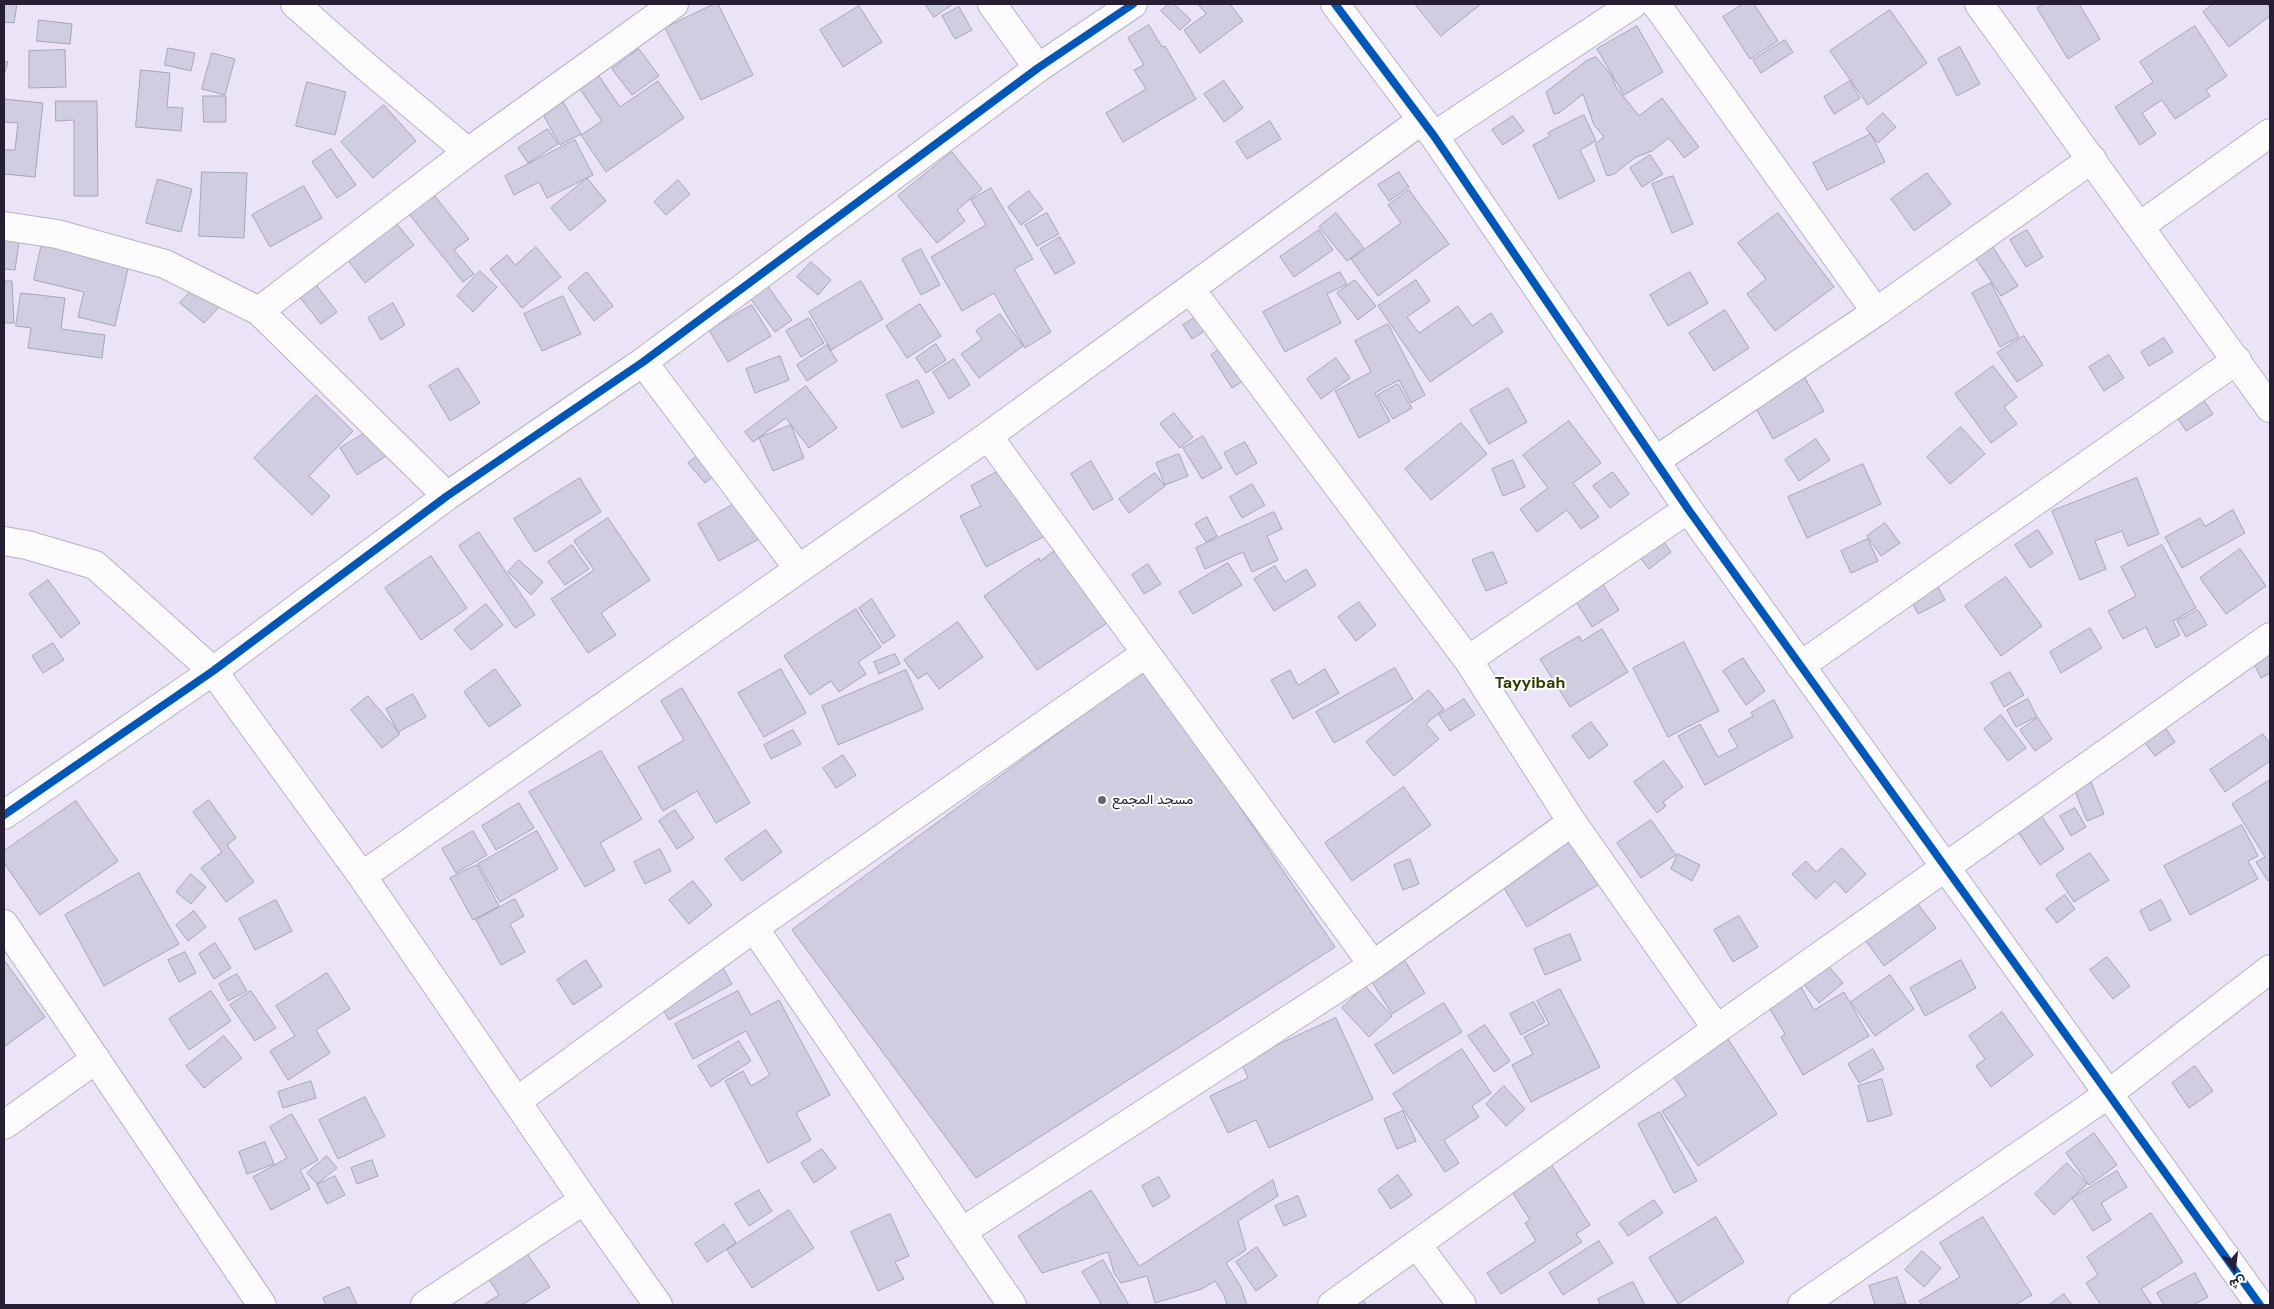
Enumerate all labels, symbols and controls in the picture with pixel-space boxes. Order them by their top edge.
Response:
district label: Tayyibah [1495,674,1565,694]
place label: مسجد المجمع [1112,792,1193,808]
marker: مسجد المجمع [1096,794,1108,806]
north arrow [2209,1244,2259,1294]
text: ش [2227,1273,2248,1294]

